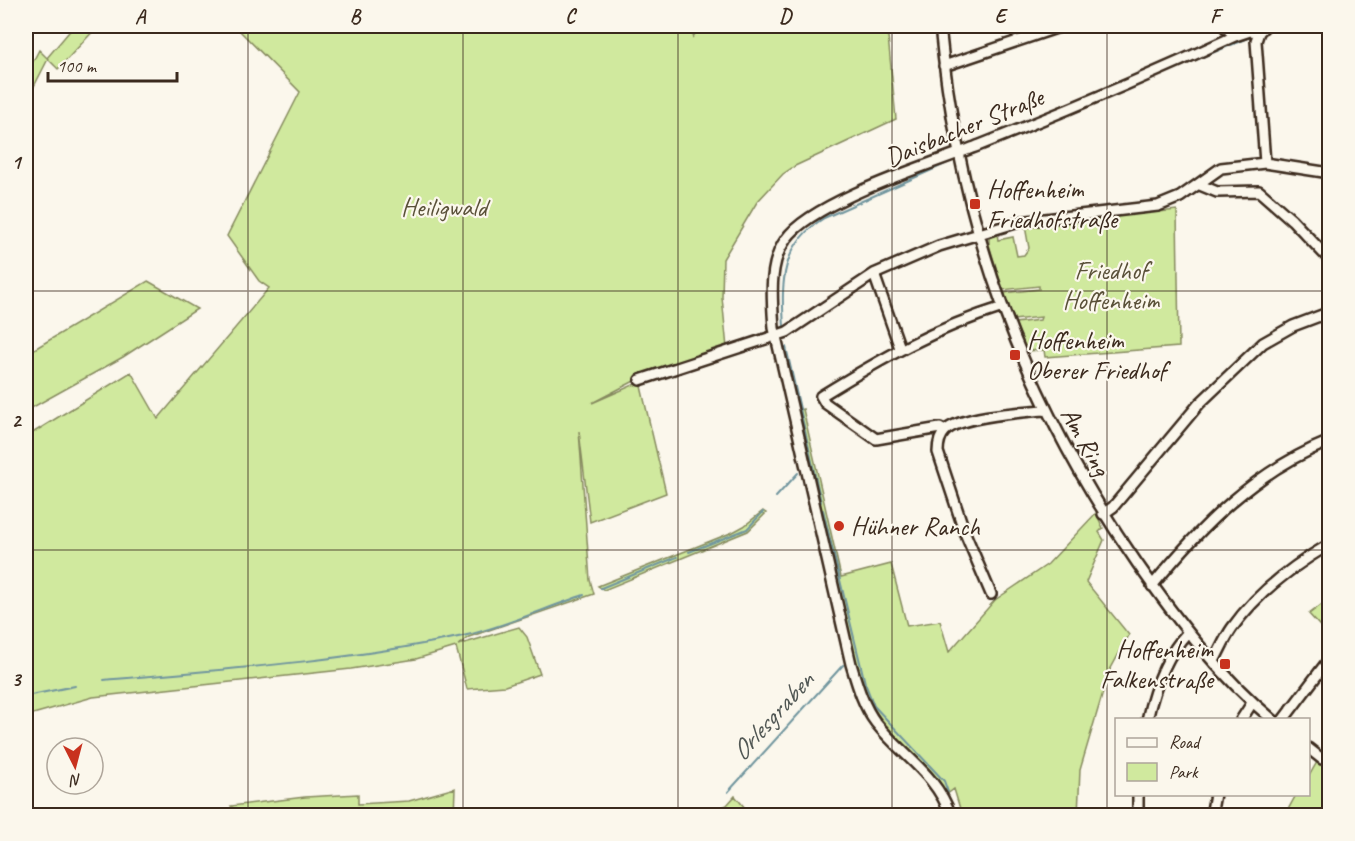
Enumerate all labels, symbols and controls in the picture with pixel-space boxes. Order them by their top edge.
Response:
text: A [135,4,147,29]
text: B [350,4,362,29]
text: C [565,4,577,29]
text: D [779,4,793,29]
text: E [995,4,1009,29]
text: F [1210,4,1224,29]
scale bar [48,45,177,83]
text: 100 m [57,55,98,77]
street label: Daisbacher Straße [880,80,1051,174]
text: 1 [12,150,23,175]
place label: Hoffenheim Friedhofstraße [987,173,1120,236]
park label: Heiligwald [401,191,491,224]
marker: Hoffenheim Friedhofstraße [968,197,982,211]
park label: Friedhof Hoffenheim [1063,254,1161,317]
place label: Hoffenheim Oberer Friedhof [1027,324,1172,387]
marker: Hoffenheim Oberer Friedhof [1008,348,1022,362]
street label: Am Ring [1053,401,1119,483]
text: 2 [12,408,23,433]
place label: Hühner Ranch [851,510,981,543]
marker: Hühner Ranch [832,519,846,533]
place label: Hoffenheim Falkenstraße [1100,633,1216,696]
marker: Hoffenheim Falkenstraße [1218,657,1232,671]
water label: Orlesgraben [723,663,822,768]
text: 3 [12,667,23,692]
legend [1115,718,1310,796]
text: Road [1169,731,1202,753]
north arrow [45,736,105,796]
text: Park [1169,761,1199,783]
text: N [67,769,82,791]

